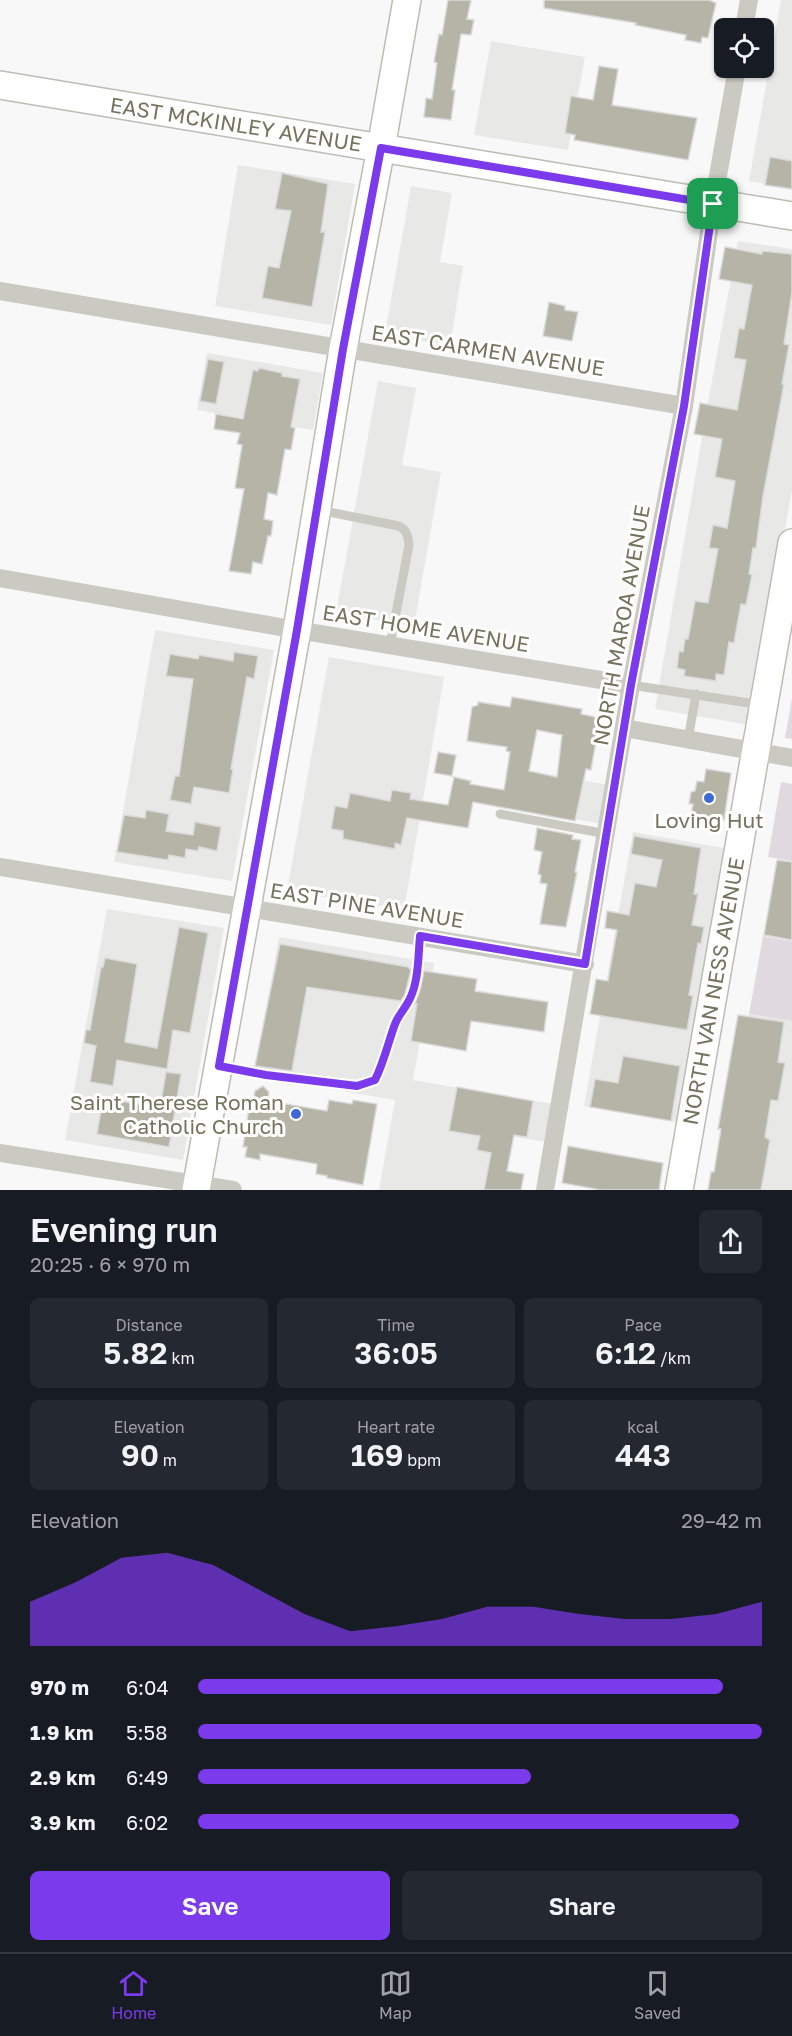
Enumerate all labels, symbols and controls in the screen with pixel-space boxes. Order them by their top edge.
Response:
map controls [714,18,774,78]
button: locate [714,18,774,78]
street label: EAST MCKINLEY AVENUE [108,91,364,157]
pin [687,178,738,229]
icon: arrive [696,187,729,220]
street label: EAST CARMEN AVENUE [370,319,606,381]
street label: NORTH MAROA AVENUE [587,503,655,747]
street label: EAST HOME AVENUE [321,599,531,657]
marker: Loving Hut [702,791,716,805]
place label: Loving Hut [654,807,764,833]
street label: NORTH VAN NESS AVENUE [677,855,749,1127]
street label: EAST PINE AVENUE [268,877,466,933]
place label: Saint Therese Roman Catholic Church [70,1089,284,1139]
marker: Saint Therese Roman Catholic Church [289,1107,303,1121]
text: Evening run [30,1210,218,1249]
button: share [699,1210,762,1273]
text: 20:25 · 6 × 970 m [30,1252,190,1276]
text: Distance [115,1315,183,1335]
text: Time [377,1315,415,1335]
text: Pace [624,1315,662,1335]
text: 5.82 [103,1335,167,1371]
text: 36:05 [354,1335,438,1371]
text: 6:12 [595,1335,656,1371]
text: km [167,1348,195,1368]
text: /km [656,1348,691,1368]
text: Elevation [113,1417,185,1437]
text: Heart rate [357,1417,435,1437]
text: kcal [627,1417,659,1437]
text: 90 [121,1437,159,1473]
text: 169 [351,1437,403,1473]
text: 443 [615,1437,671,1473]
text: m [159,1450,177,1470]
text: bpm [403,1450,441,1470]
text: Elevation [30,1508,119,1532]
text: 29–42 m [681,1508,762,1532]
text: 970 m [30,1675,89,1699]
text: 6:04 [126,1675,169,1699]
text: 1.9 km [30,1720,94,1744]
text: 5:58 [126,1720,167,1744]
text: 2.9 km [30,1765,95,1789]
text: 6:49 [126,1765,168,1789]
text: 3.9 km [30,1810,95,1834]
text: 6:02 [126,1810,168,1834]
button: Save [30,1871,390,1940]
button: Share [402,1871,762,1940]
tab: Home [111,1967,156,2023]
tab: Map [379,1967,412,2023]
tab: Saved [634,1967,681,2023]

